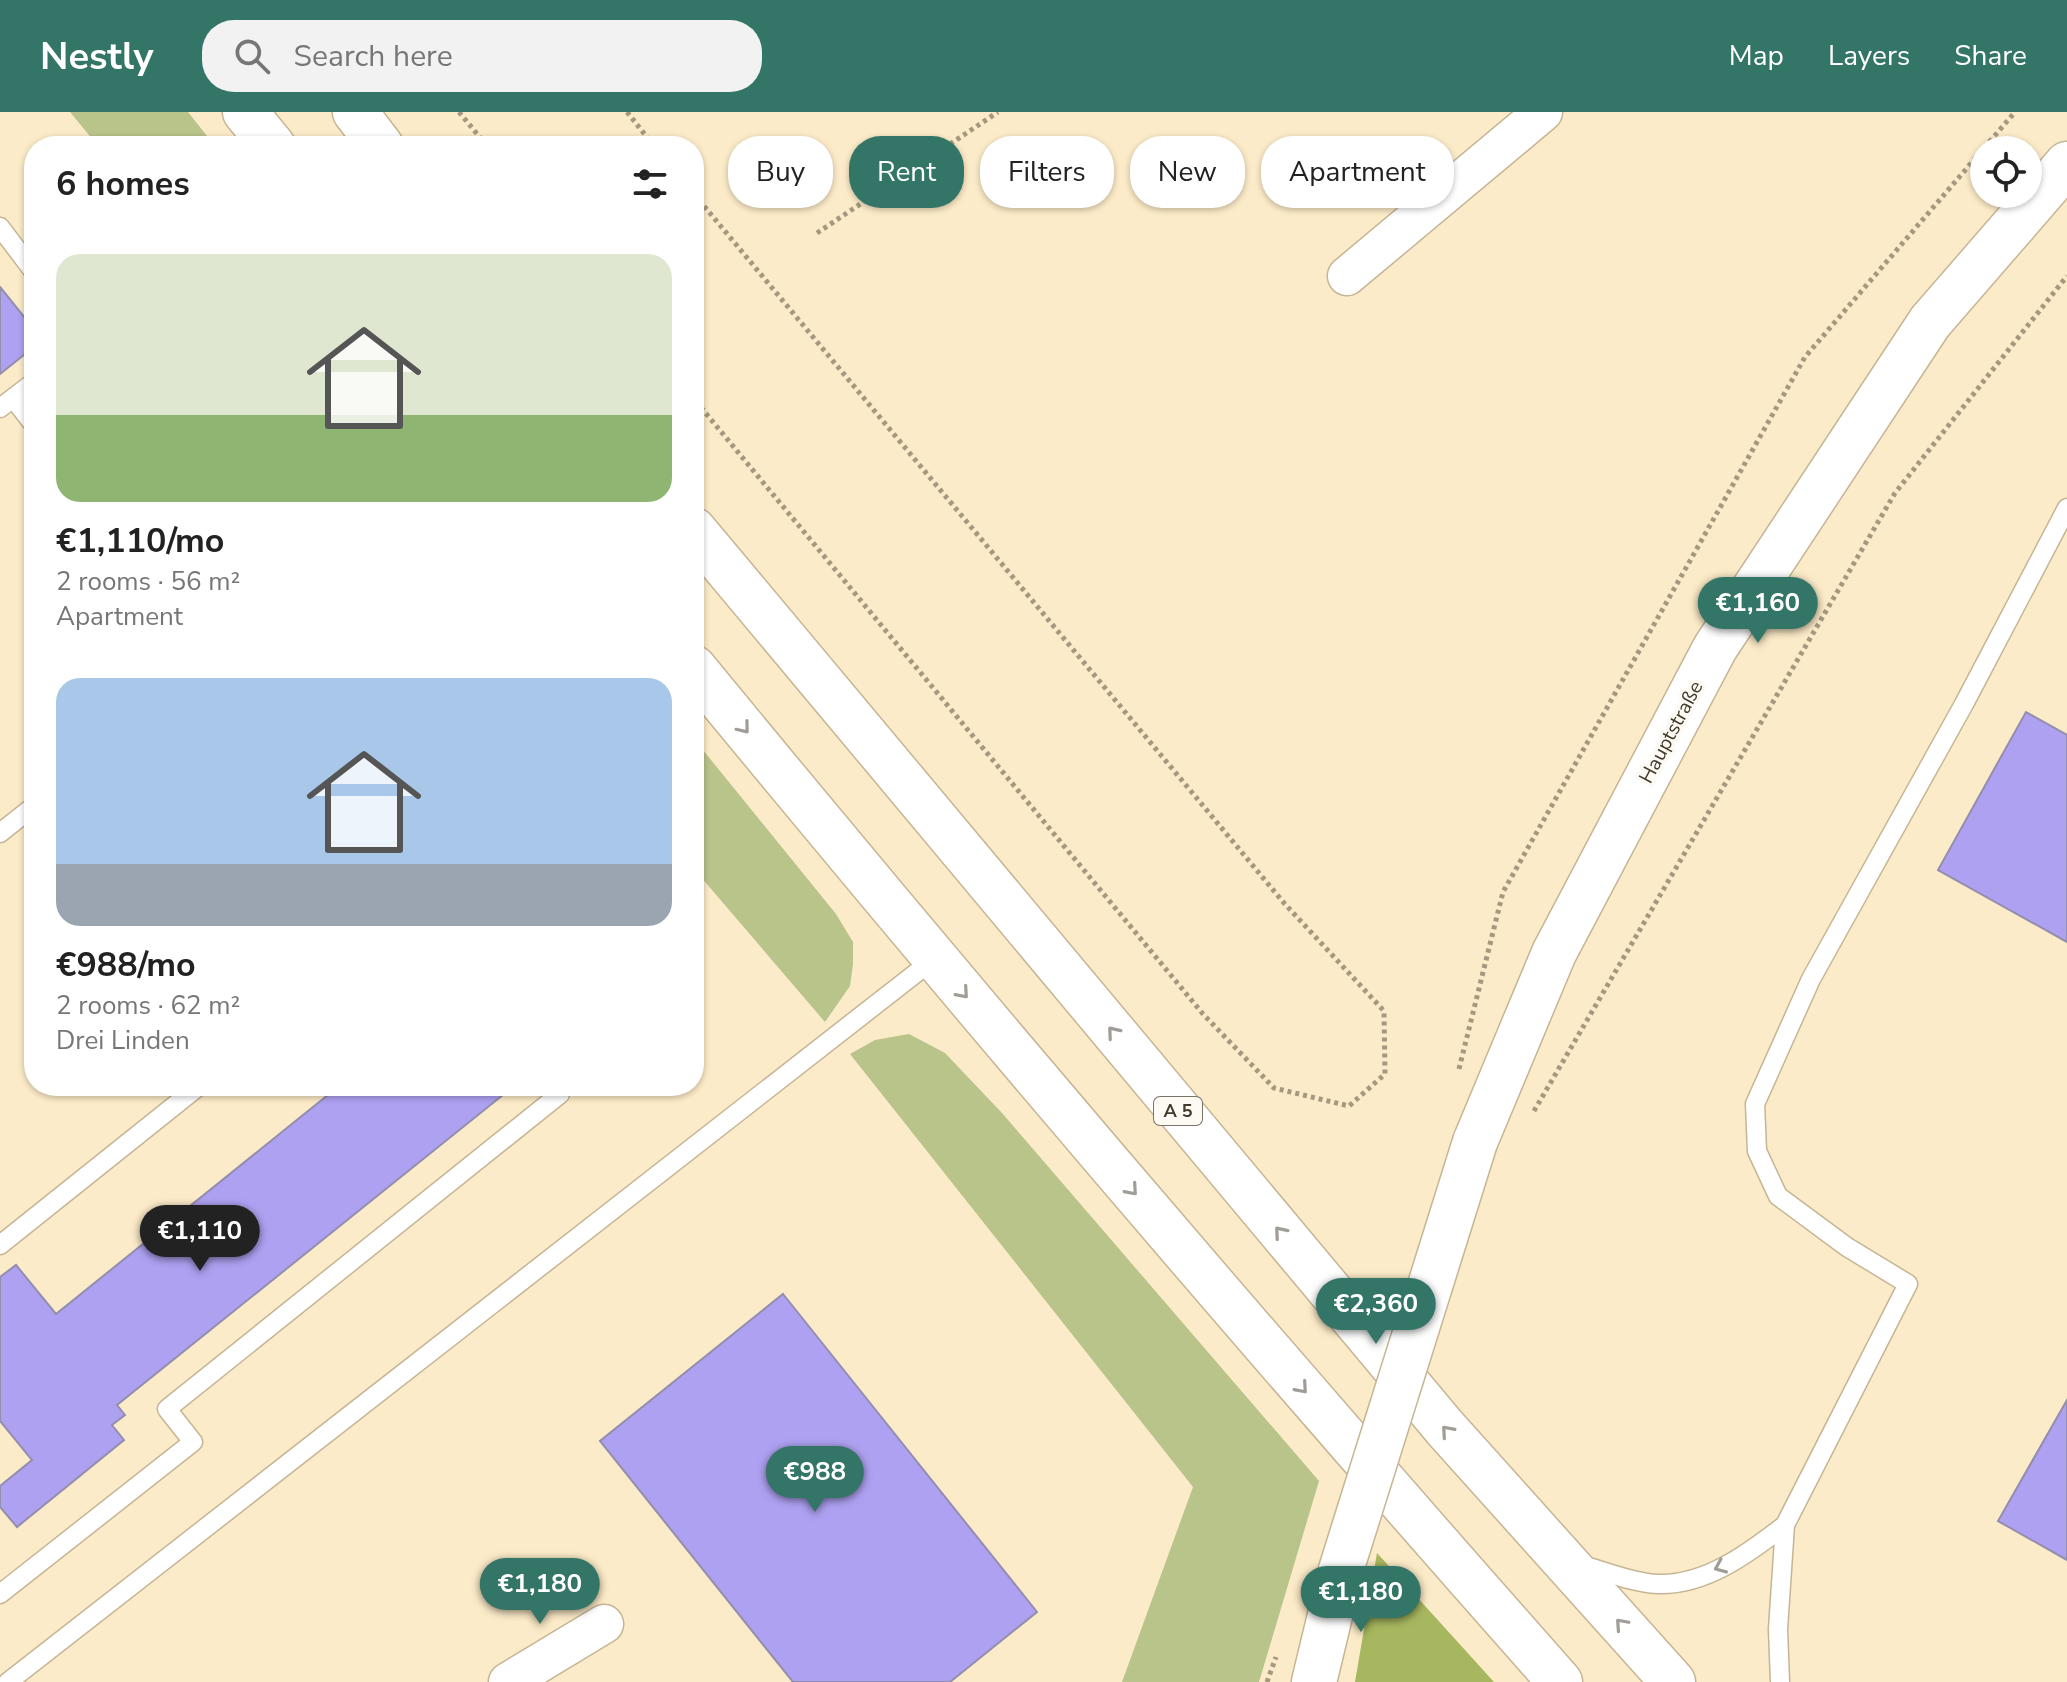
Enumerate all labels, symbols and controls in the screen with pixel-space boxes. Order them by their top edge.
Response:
search box [202,20,762,92]
text: Nestly [40,31,154,82]
icon: search [230,34,274,78]
text: Search here [294,36,453,77]
text: Map [1729,37,1784,75]
text: Layers [1828,37,1910,75]
text: Share [1954,37,2027,75]
chip: Buy [728,136,833,208]
chip: Rent [849,136,964,208]
chip: Filters [980,136,1114,208]
chip: New [1130,136,1245,208]
chip: Apartment [1261,136,1454,208]
map controls [1970,136,2042,208]
button: locate [1970,136,2042,208]
text: 6 homes [56,161,190,207]
icon: filters [628,162,672,206]
icon: home [292,306,436,450]
text: €1,110/mo [56,518,224,564]
text: 2 rooms · 56 m² [56,564,240,599]
pin: €1,160 [1693,577,1823,645]
text: €1,160 [1716,585,1800,620]
text: Apartment [56,599,183,634]
street label: Hauptstraße [1633,676,1709,788]
one-way arrow [734,719,748,734]
icon: home [292,730,436,874]
text: €988/mo [56,942,196,988]
one-way arrow [953,984,968,999]
text: 2 rooms · 62 m² [56,988,240,1023]
text: Drei Linden [56,1023,190,1058]
one-way arrow [1108,1027,1123,1042]
road number: A 5 [1154,1097,1202,1125]
one-way arrow [1122,1181,1137,1196]
pin: €1,110 [135,1205,265,1273]
text: €1,110 [158,1213,242,1248]
one-way arrow [1275,1226,1290,1241]
pin: €2,360 [1311,1278,1441,1346]
text: €2,360 [1334,1286,1418,1321]
one-way arrow [1292,1378,1307,1393]
one-way arrow [1442,1425,1457,1440]
pin: €988 [768,1446,862,1514]
text: €988 [784,1454,846,1489]
pin: €1,180 [475,1558,605,1626]
one-way arrow [1714,1558,1728,1574]
text: €1,180 [498,1566,582,1601]
pin: €1,180 [1296,1566,1426,1634]
text: €1,180 [1319,1574,1403,1609]
one-way arrow [1615,1619,1630,1633]

